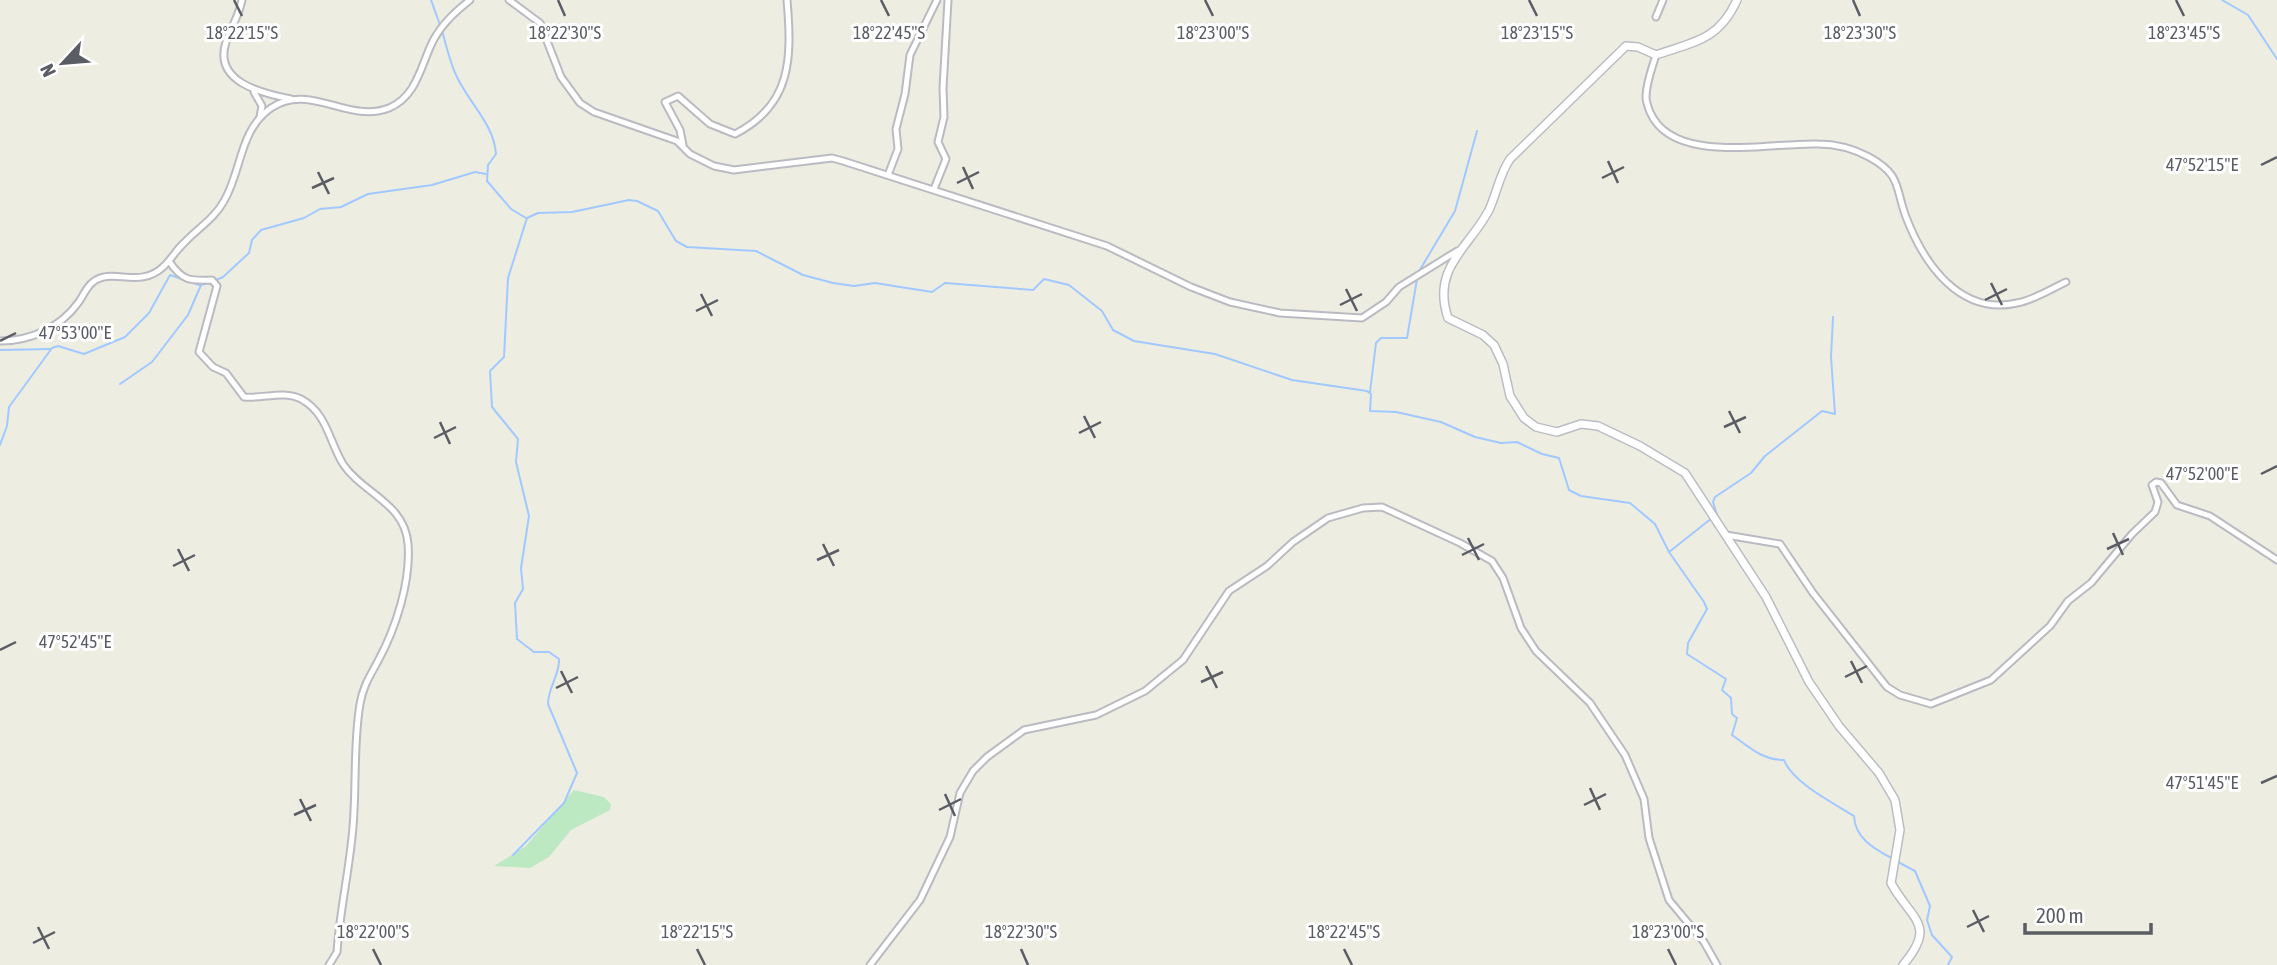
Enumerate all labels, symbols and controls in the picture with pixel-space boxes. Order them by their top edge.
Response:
text: 18°22'15"S [206,22,278,43]
text: 18°22'30"S [529,22,601,43]
text: 18°22'45"S [853,22,925,43]
text: 18°23'00"S [1177,22,1249,43]
text: 18°23'15"S [1501,22,1573,43]
text: 18°23'30"S [1824,22,1896,43]
text: 18°23'45"S [2148,22,2220,43]
north arrow [28,28,98,98]
text: N [35,61,60,80]
text: 47°52'15"E [2166,154,2238,175]
text: 47°53'00"E [39,322,111,343]
text: 47°52'00"E [2166,463,2238,484]
text: 47°52'45"E [39,631,111,652]
text: 47°51'45"E [2166,772,2238,793]
scale bar [2025,892,2151,936]
text: 200 m [2036,903,2084,927]
text: 18°22'00"S [337,921,409,942]
text: 18°22'15"S [661,921,733,942]
text: 18°22'30"S [985,921,1057,942]
text: 18°22'45"S [1308,921,1380,942]
text: 18°23'00"S [1632,921,1704,942]

